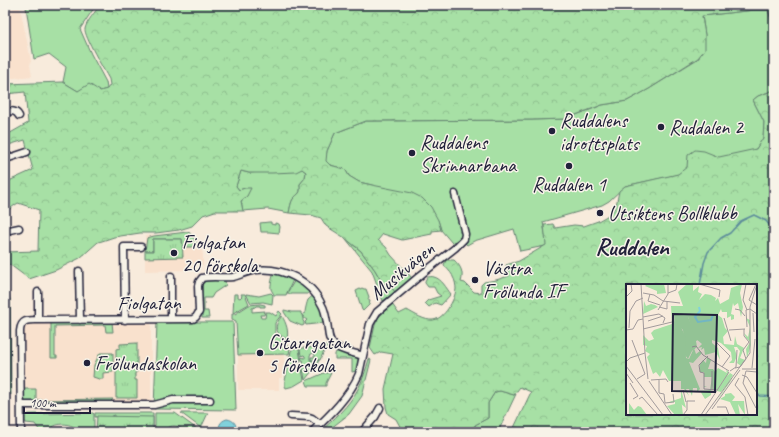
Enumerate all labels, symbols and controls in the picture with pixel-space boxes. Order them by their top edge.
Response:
place label: Ruddalens idrottsplats [560,108,641,156]
place label: Ruddalen 2 [669,115,745,140]
marker: Ruddalen 2 [656,122,666,132]
marker: Ruddalens idrottsplats [547,126,557,136]
place label: Ruddalens Skrinnarbana [420,130,517,178]
marker: Ruddalens Skrinnarbana [407,148,417,158]
marker: Ruddalen 1 [564,161,574,171]
place label: Ruddalen 1 [532,172,607,197]
place label: Utsiktens Bollklubb [608,201,738,226]
marker: Utsiktens Bollklubb [595,208,605,218]
place label: Fiolgatan 20 förskola [182,230,259,278]
district label: Ruddalen [595,232,670,262]
street label: Musikvägen [364,236,440,305]
marker: Fiolgatan 20 förskola [169,248,179,258]
place label: Västra Frölunda IF [483,256,568,304]
marker: Västra Frölunda IF [470,275,480,285]
inset map [626,284,757,415]
street label: Fiolgatan [117,290,182,316]
place label: Gitarrgatan 5 förskola [268,330,351,378]
marker: Gitarrgatan 5 förskola [255,348,265,358]
place label: Frölundaskolan [95,351,197,376]
marker: Frölundaskolan [82,358,92,368]
scale bar [24,389,90,415]
text: 100 m [30,395,57,411]

